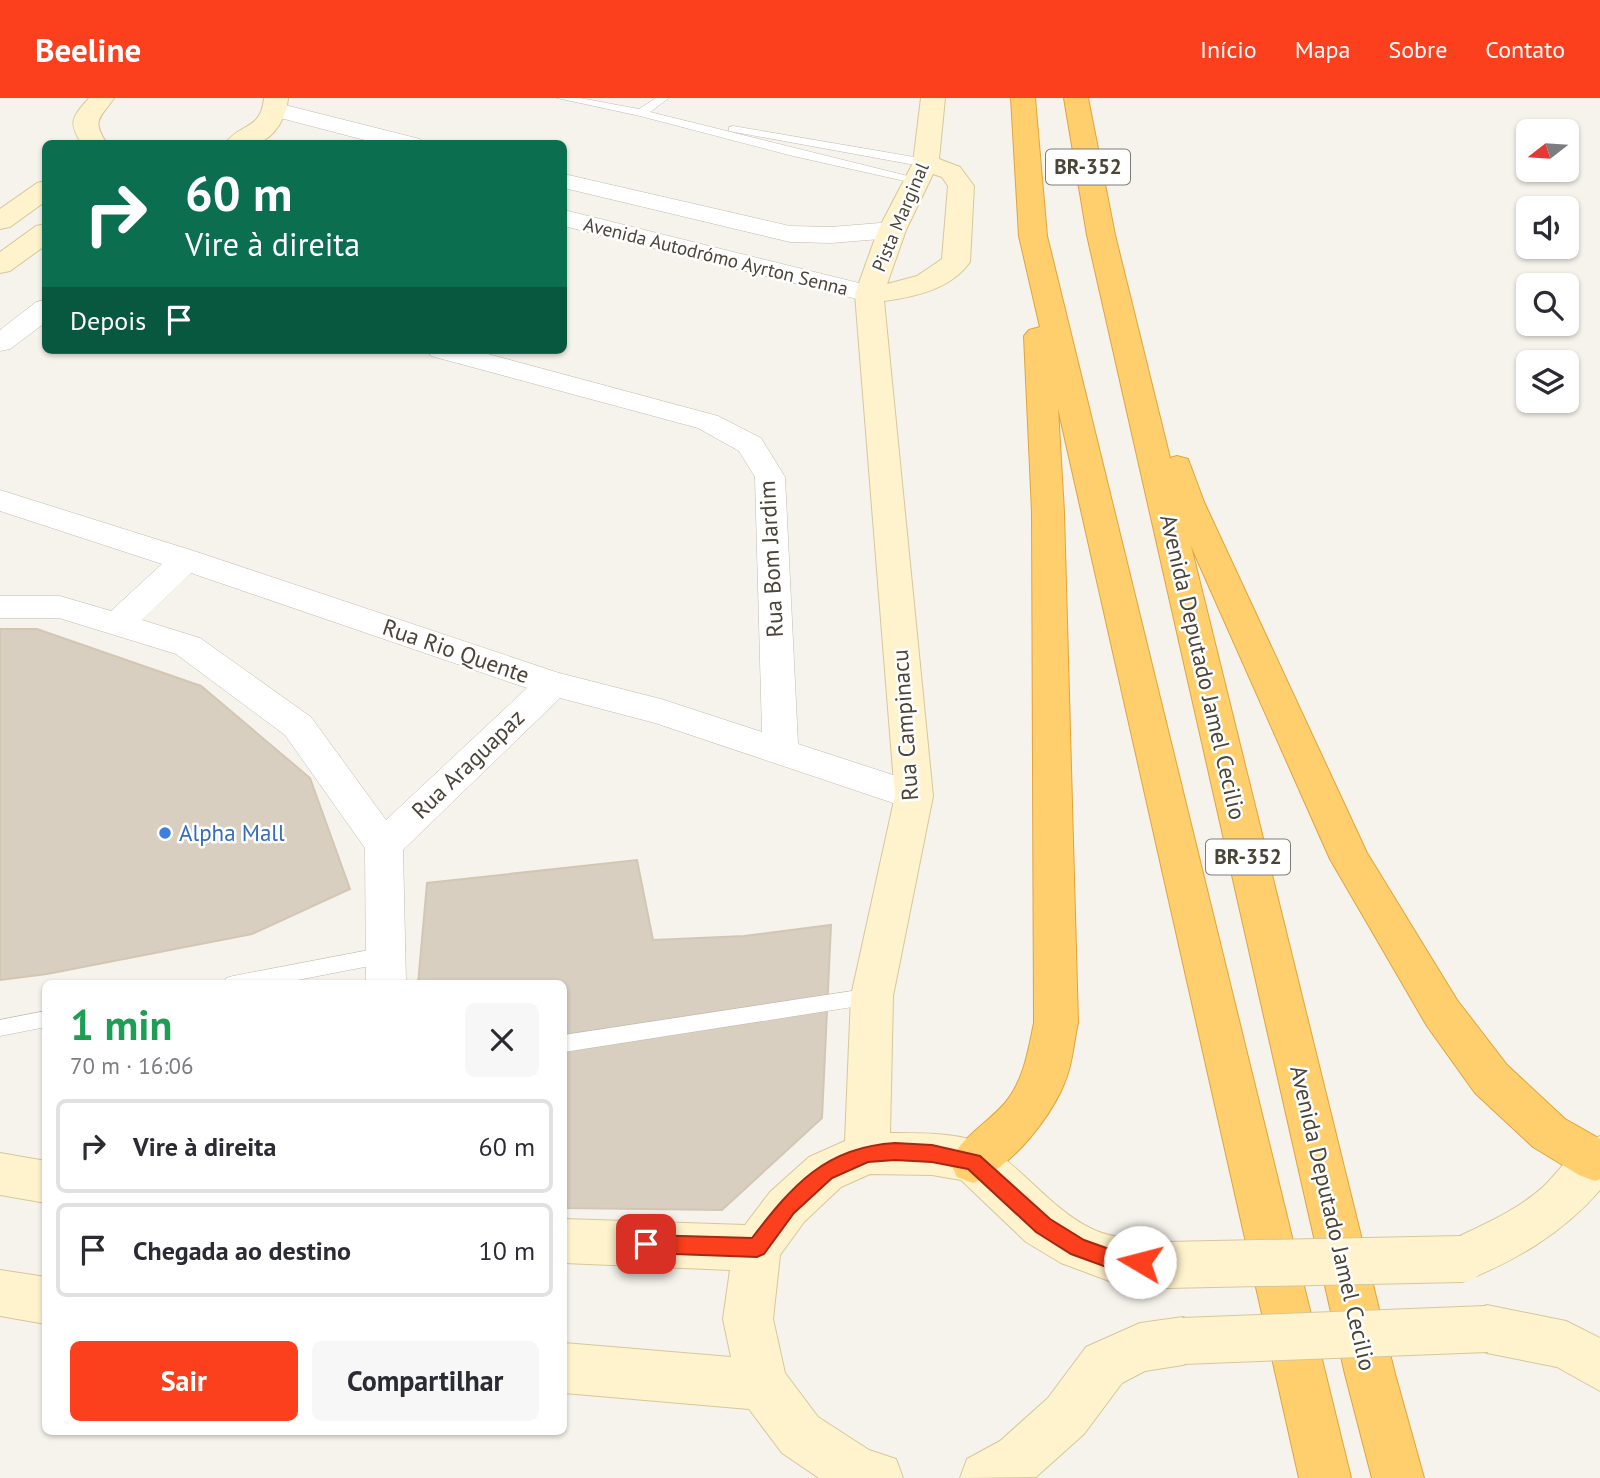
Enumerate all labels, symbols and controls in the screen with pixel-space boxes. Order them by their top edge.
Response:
text: Beeline [35,28,141,71]
text: Início [1200,34,1257,65]
text: Mapa [1295,34,1350,65]
text: Sobre [1388,34,1447,65]
text: Contato [1485,34,1565,65]
north arrow [1516,119,1578,182]
map controls [1516,119,1579,413]
road number: BR-352 [1046,150,1130,184]
street label: Pista Marginal [866,158,934,275]
text: 60 m [185,161,292,225]
icon: right [70,168,161,259]
button: sound [1516,196,1579,259]
street label: Avenida Autodrómo Ayrton Senna [581,212,851,300]
text: Vire à direita [185,223,360,265]
button: search [1516,273,1579,336]
icon: arrive [160,301,198,339]
text: Depois [70,304,146,337]
button: layers [1516,350,1579,413]
street label: Rua Bom Jardim [752,480,789,638]
street label: Avenida Deputado Jamel Cecilio [1154,511,1253,822]
street label: Rua Rio Quente [379,612,533,689]
street label: Rua Campinacu [885,648,924,802]
street label: Rua Araguapaz [405,703,530,825]
place label: Alpha Mall [179,818,285,847]
marker: Alpha Mall [157,825,173,841]
road number: BR-352 [1206,840,1290,874]
text: 1 min [70,997,172,1052]
button: close [465,1003,539,1077]
text: 70 m · 16:06 [70,1051,194,1080]
street label: Avenida Deputado Jamel Cecilio [1284,1062,1383,1373]
icon: right [74,1127,112,1165]
text: Vire à direita [133,1130,276,1163]
text: 60 m [479,1130,535,1163]
pin [616,1214,676,1274]
icon: arrive [627,1225,665,1263]
position arrow [1103,1225,1177,1299]
icon: arrive [74,1231,112,1269]
text: Chegada ao destino [133,1234,351,1267]
text: 10 m [479,1234,535,1267]
button: Sair [70,1341,298,1421]
button: Compartilhar [312,1341,539,1421]

